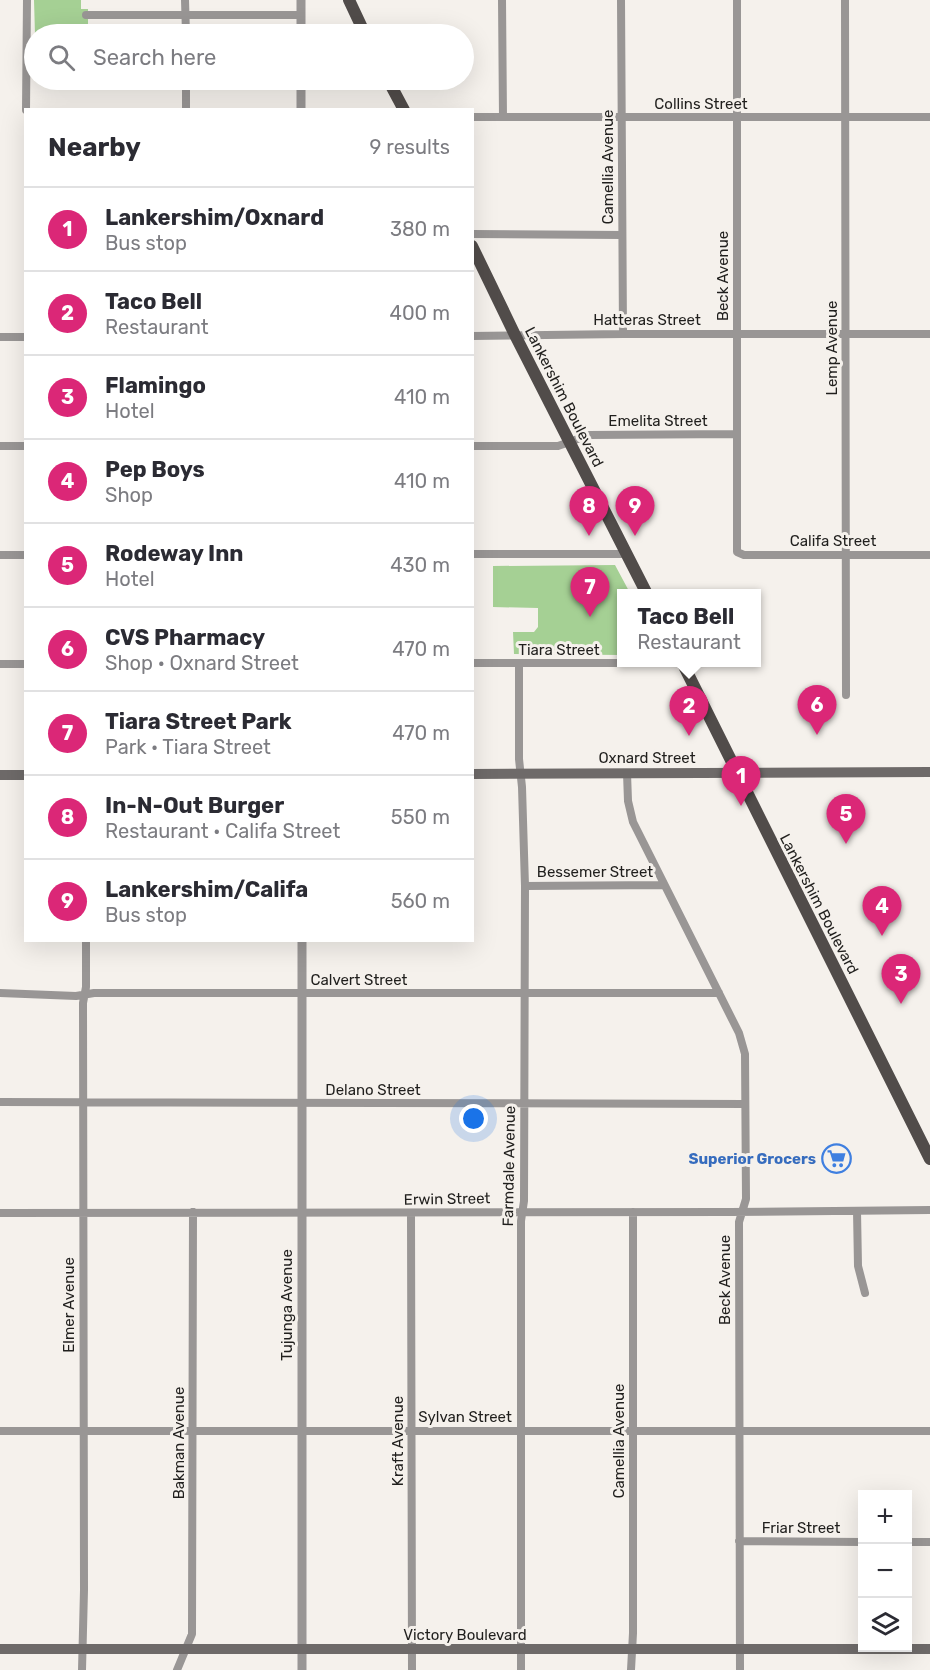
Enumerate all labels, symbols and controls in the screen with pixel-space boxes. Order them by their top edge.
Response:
search box [24,24,474,90]
icon: search [45,41,78,74]
text: Search here [93,44,216,71]
street label: Collins Street [654,95,748,113]
street label: Camellia Avenue [599,109,617,225]
text: Nearby [48,132,141,163]
text: 9 results [370,135,450,159]
text: Lankershim/Oxnard [105,204,324,231]
text: 1 [63,217,72,241]
text: 380 m [390,217,450,241]
text: Bus stop [105,231,187,255]
street label: Beck Avenue [714,231,732,321]
text: Taco Bell [105,288,202,315]
text: 2 [61,301,74,325]
text: 400 m [390,301,450,325]
street label: Lemp Avenue [823,301,841,395]
street label: Hatteras Street [593,311,701,329]
text: Restaurant [105,315,209,339]
street label: Lankershim Boulevard [521,324,607,470]
text: Flamingo [105,372,206,399]
text: 3 [61,385,74,409]
text: 410 m [394,385,450,409]
text: Hotel [105,399,155,423]
street label: Emelita Street [608,412,708,430]
text: Pep Boys [105,456,205,483]
text: 4 [61,469,74,493]
text: 410 m [394,469,450,493]
text: Shop [105,483,153,507]
pin: 8 [570,486,608,536]
pin: 9 [616,486,654,536]
street label: Califa Street [790,532,876,550]
text: Rodeway Inn [105,540,243,567]
text: 5 [61,553,74,577]
text: 430 m [390,553,450,577]
text: Hotel [105,567,155,591]
pin: 7 [570,568,610,617]
popup [617,589,761,667]
text: Taco Bell [637,603,734,630]
text: CVS Pharmacy [105,624,265,651]
text: Restaurant [637,630,741,654]
text: 6 [61,637,74,661]
text: 470 m [392,637,450,661]
street label: Tiara Street [518,641,600,659]
text: Shop · Oxnard Street [105,651,299,675]
pin: 2 [670,686,708,736]
pin: 6 [798,686,836,735]
text: Tiara Street Park [105,708,292,735]
text: 7 [62,721,73,745]
text: 470 m [392,721,450,745]
text: Park · Tiara Street [105,735,271,759]
street label: Oxnard Street [598,749,696,767]
pin: 1 [722,756,760,806]
text: In-N-Out Burger [105,792,284,819]
pin: 5 [826,794,866,844]
text: 8 [61,805,74,829]
text: 550 m [391,805,450,829]
text: Restaurant · Califa Street [105,819,340,843]
street label: Lankershim Boulevard [776,831,862,977]
street label: Bessemer Street [537,863,653,881]
text: Lankershim/Califa [105,876,308,903]
pin: 4 [862,886,902,936]
text: 9 [61,889,74,913]
text: 560 m [391,889,450,913]
text: Bus stop [105,903,187,927]
pin: 3 [882,954,920,1004]
street label: Calvert Street [311,971,408,989]
street label: Delano Street [325,1081,421,1099]
your location [459,1104,488,1133]
street label: Farmdale Avenue [499,1105,519,1227]
supermarket icon: Superior Grocers [821,1143,853,1175]
place label: Superior Grocers [689,1150,816,1168]
street label: Erwin Street [404,1189,491,1209]
street label: Beck Avenue [716,1235,734,1325]
street label: Tujunga Avenue [278,1249,296,1361]
street label: Elmer Avenue [60,1257,78,1353]
street label: Camellia Avenue [610,1383,628,1499]
street label: Bakman Avenue [170,1387,188,1499]
street label: Kraft Avenue [389,1396,407,1486]
street label: Sylvan Street [418,1408,512,1426]
map controls [858,1490,912,1652]
button: + [858,1490,912,1544]
street label: Friar Street [762,1519,840,1537]
button: − [858,1544,912,1598]
button: layers [858,1598,912,1652]
street label: Victory Boulevard [403,1626,527,1644]

